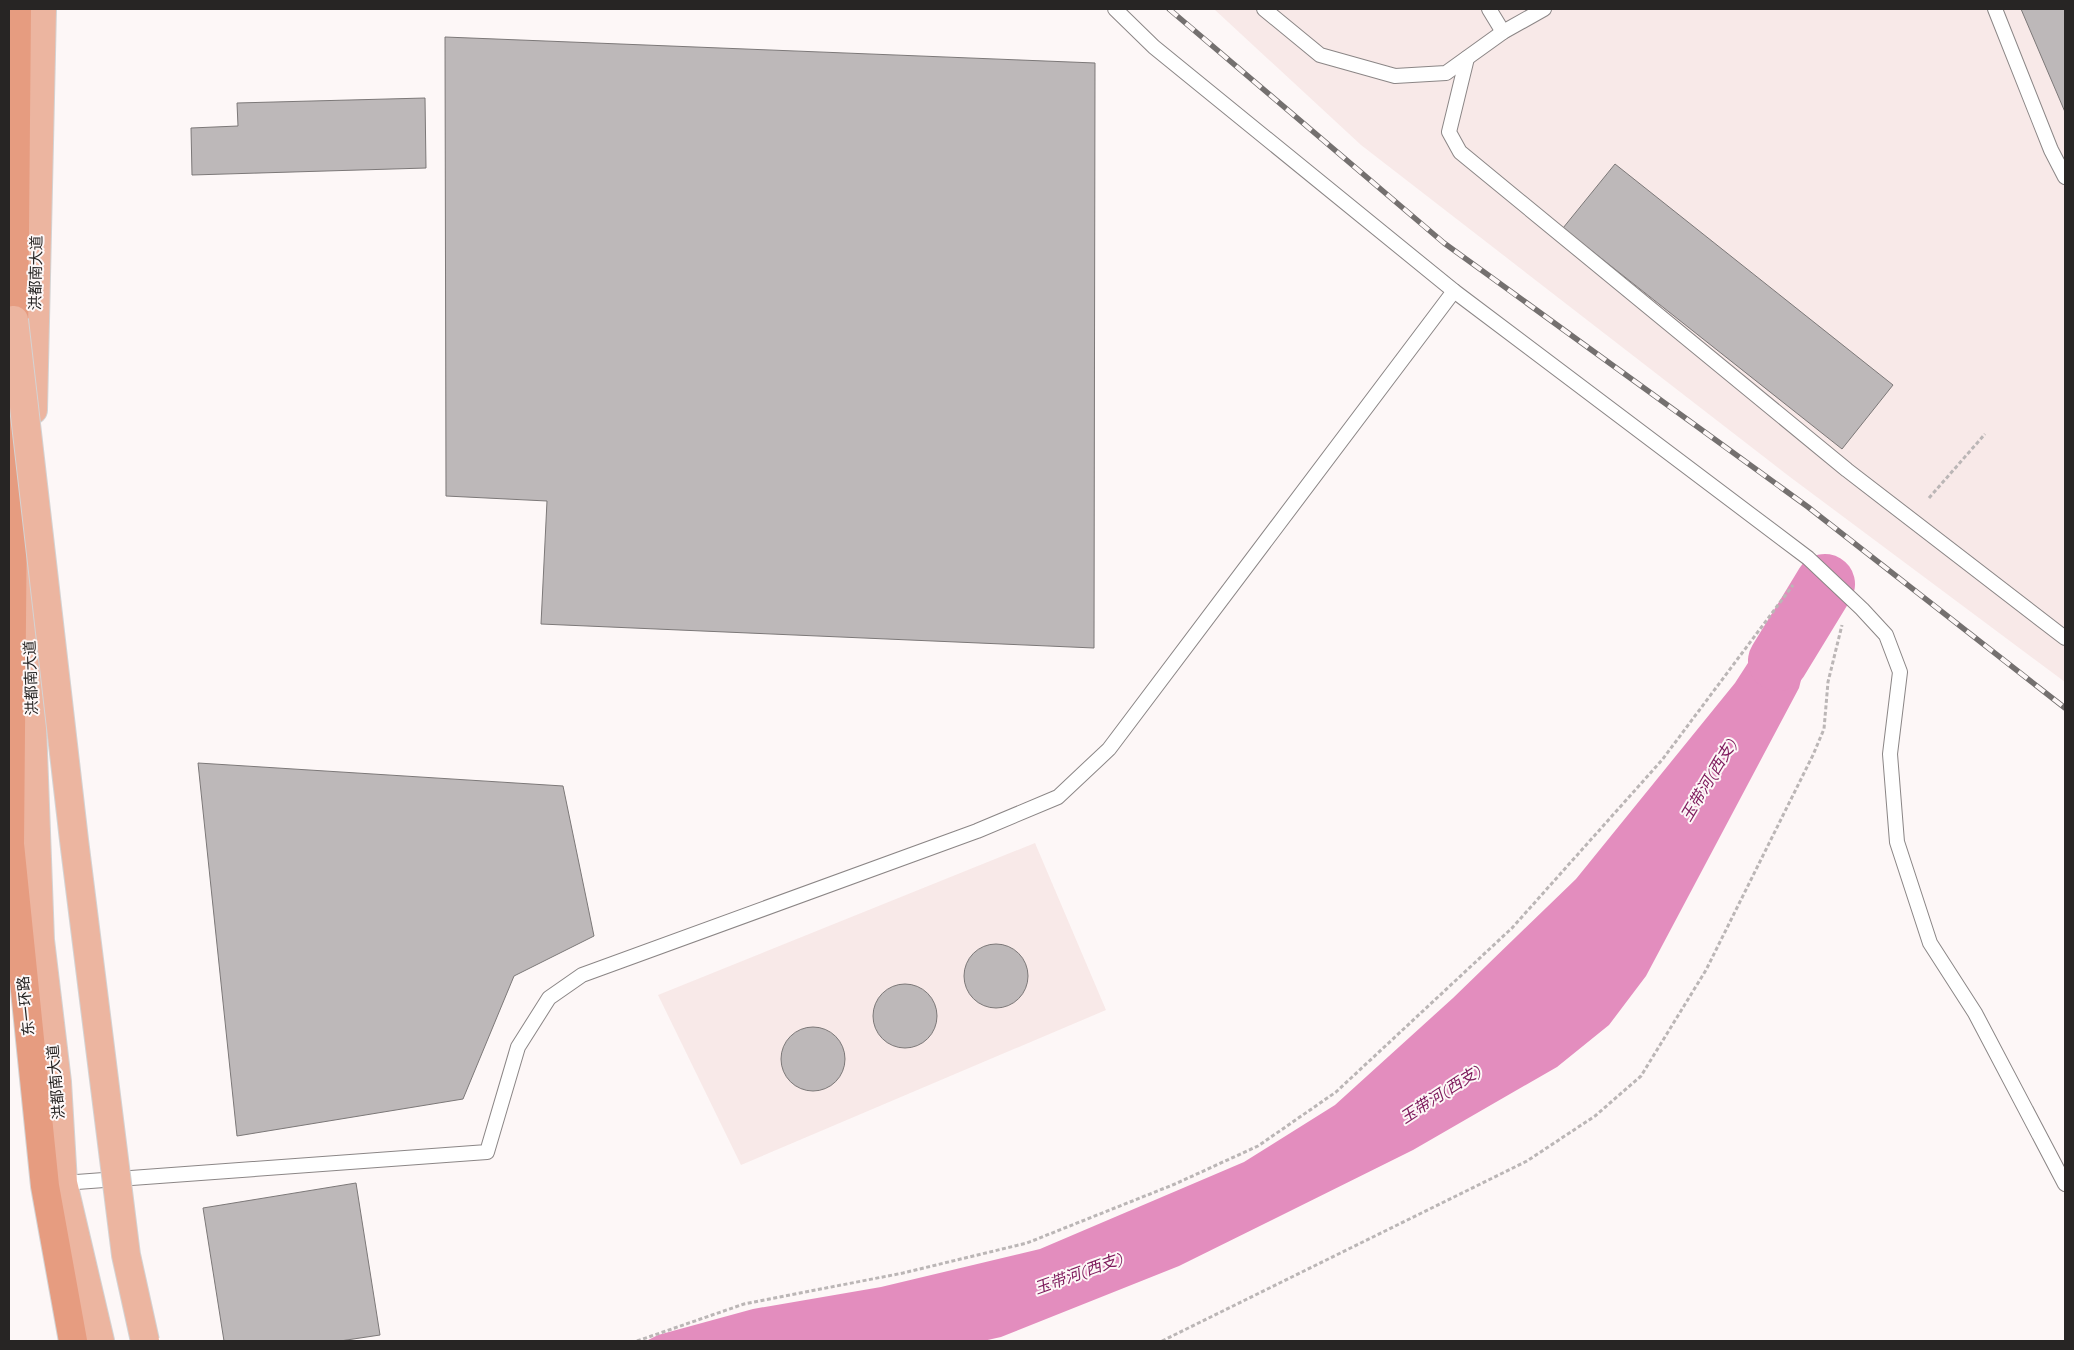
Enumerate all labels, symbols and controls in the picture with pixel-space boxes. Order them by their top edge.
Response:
street label: 洪都南大道 [25,235,46,311]
street label: 洪都南大道 [20,640,41,716]
water label: 玉带河(西支) [1676,735,1741,825]
street label: 东一环路 [13,975,38,1037]
street label: 洪都南大道 [43,1044,68,1120]
water label: 玉带河(西支) [1396,1060,1485,1127]
water label: 玉带河(西支) [1031,1248,1126,1298]

